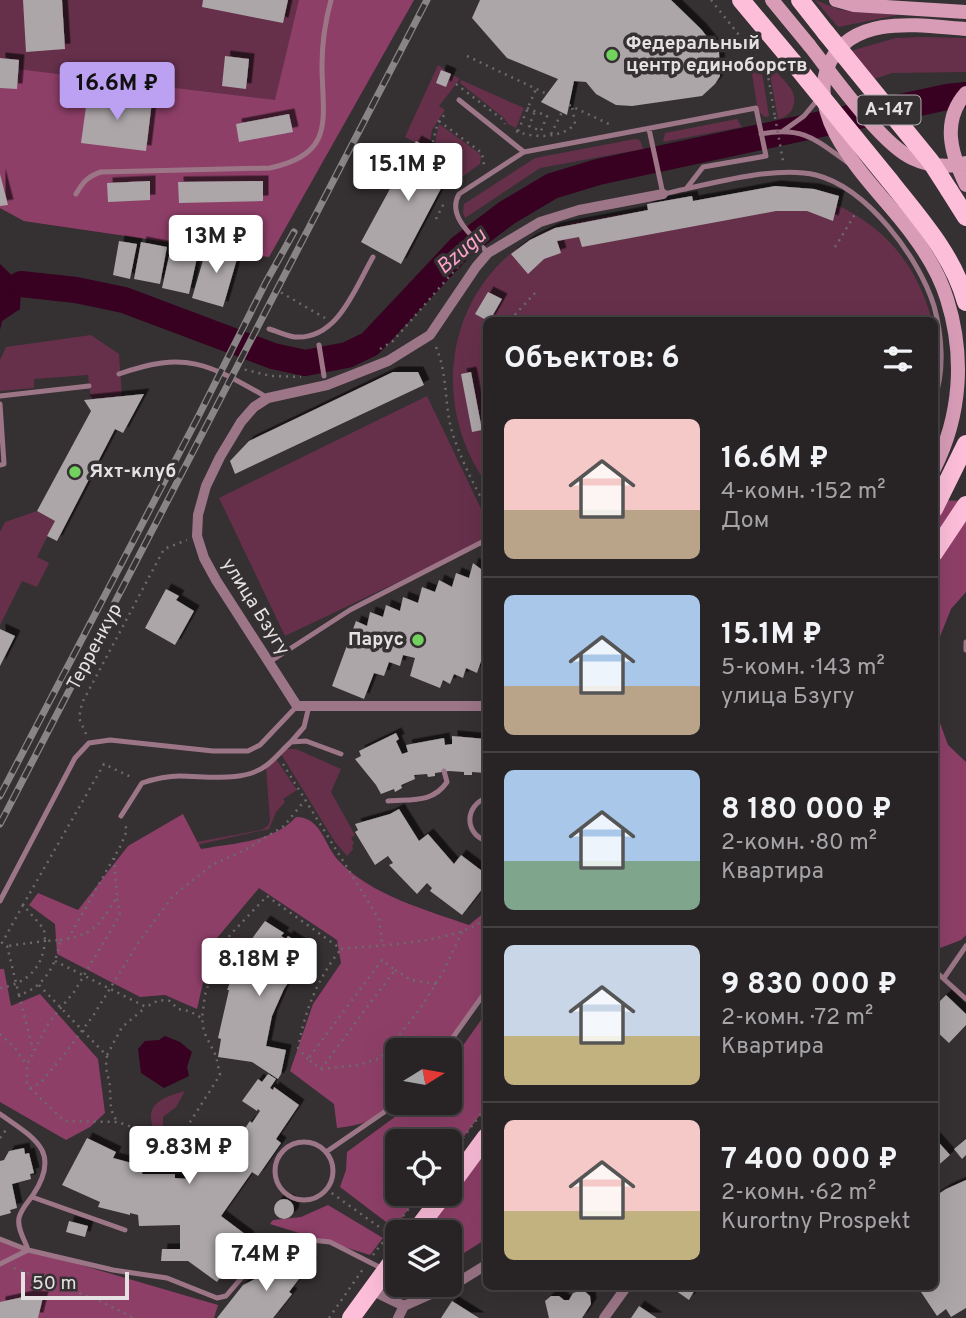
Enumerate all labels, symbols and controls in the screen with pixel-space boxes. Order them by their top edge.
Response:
place label: Федеральный центр единоборств [626,32,807,78]
marker: Федеральный центр единоборств [604,47,620,63]
pin: 16.6M ₽ [52,62,182,122]
text: 16.6M ₽ [76,70,158,99]
road number: А-147 [858,96,920,124]
pin: 15.1M ₽ [343,144,473,203]
text: 15.1M ₽ [369,151,447,180]
pin: 13M ₽ [167,216,265,275]
text: 13M ₽ [185,223,247,252]
water label: Bzugu [431,223,493,281]
icon: filters [879,340,917,378]
text: Объектов: 6 [504,341,680,378]
text: 16.6M ₽ [721,441,829,478]
icon: home [560,447,644,531]
place label: Яхт-клуб [89,460,176,484]
marker: Яхт-клуб [67,464,83,480]
text: 4-комн. · 152 m² [721,478,885,507]
text: Дом [721,507,769,536]
street label: улица Бзугу [216,554,294,660]
street label: Терренкур [62,599,128,695]
text: 15.1M ₽ [721,617,822,654]
icon: home [560,623,644,707]
place label: Парус [348,628,404,652]
marker: Парус [410,632,426,648]
text: 5-комн. · 143 m² [721,654,885,683]
text: улица Бзугу [721,683,855,712]
text: 8 180 000 ₽ [721,792,892,829]
icon: home [560,798,644,882]
text: 2-комн. · 80 m² [721,829,877,858]
text: Квартира [721,858,824,887]
pin: 8.18M ₽ [194,939,324,998]
text: 8.18M ₽ [218,946,300,975]
text: 9 830 000 ₽ [721,967,897,1004]
icon: home [560,973,644,1057]
text: 2-комн. · 72 m² [721,1004,873,1033]
text: Квартира [721,1033,824,1062]
north arrow [385,1038,462,1115]
map controls [385,1038,462,1297]
pin: 9.83M ₽ [124,1126,254,1186]
button: locate [385,1129,462,1206]
text: 9.83M ₽ [145,1134,233,1163]
text: 7 400 000 ₽ [721,1142,898,1179]
icon: home [560,1148,644,1232]
text: 2-комн. · 62 m² [721,1179,876,1208]
text: Kurortny Prospekt [721,1208,910,1237]
button: layers [385,1220,462,1297]
pin: 7.4M ₽ [209,1234,323,1293]
text: 7.4M ₽ [231,1241,301,1270]
scale bar [21,1269,130,1301]
text: 50 m [32,1272,77,1296]

